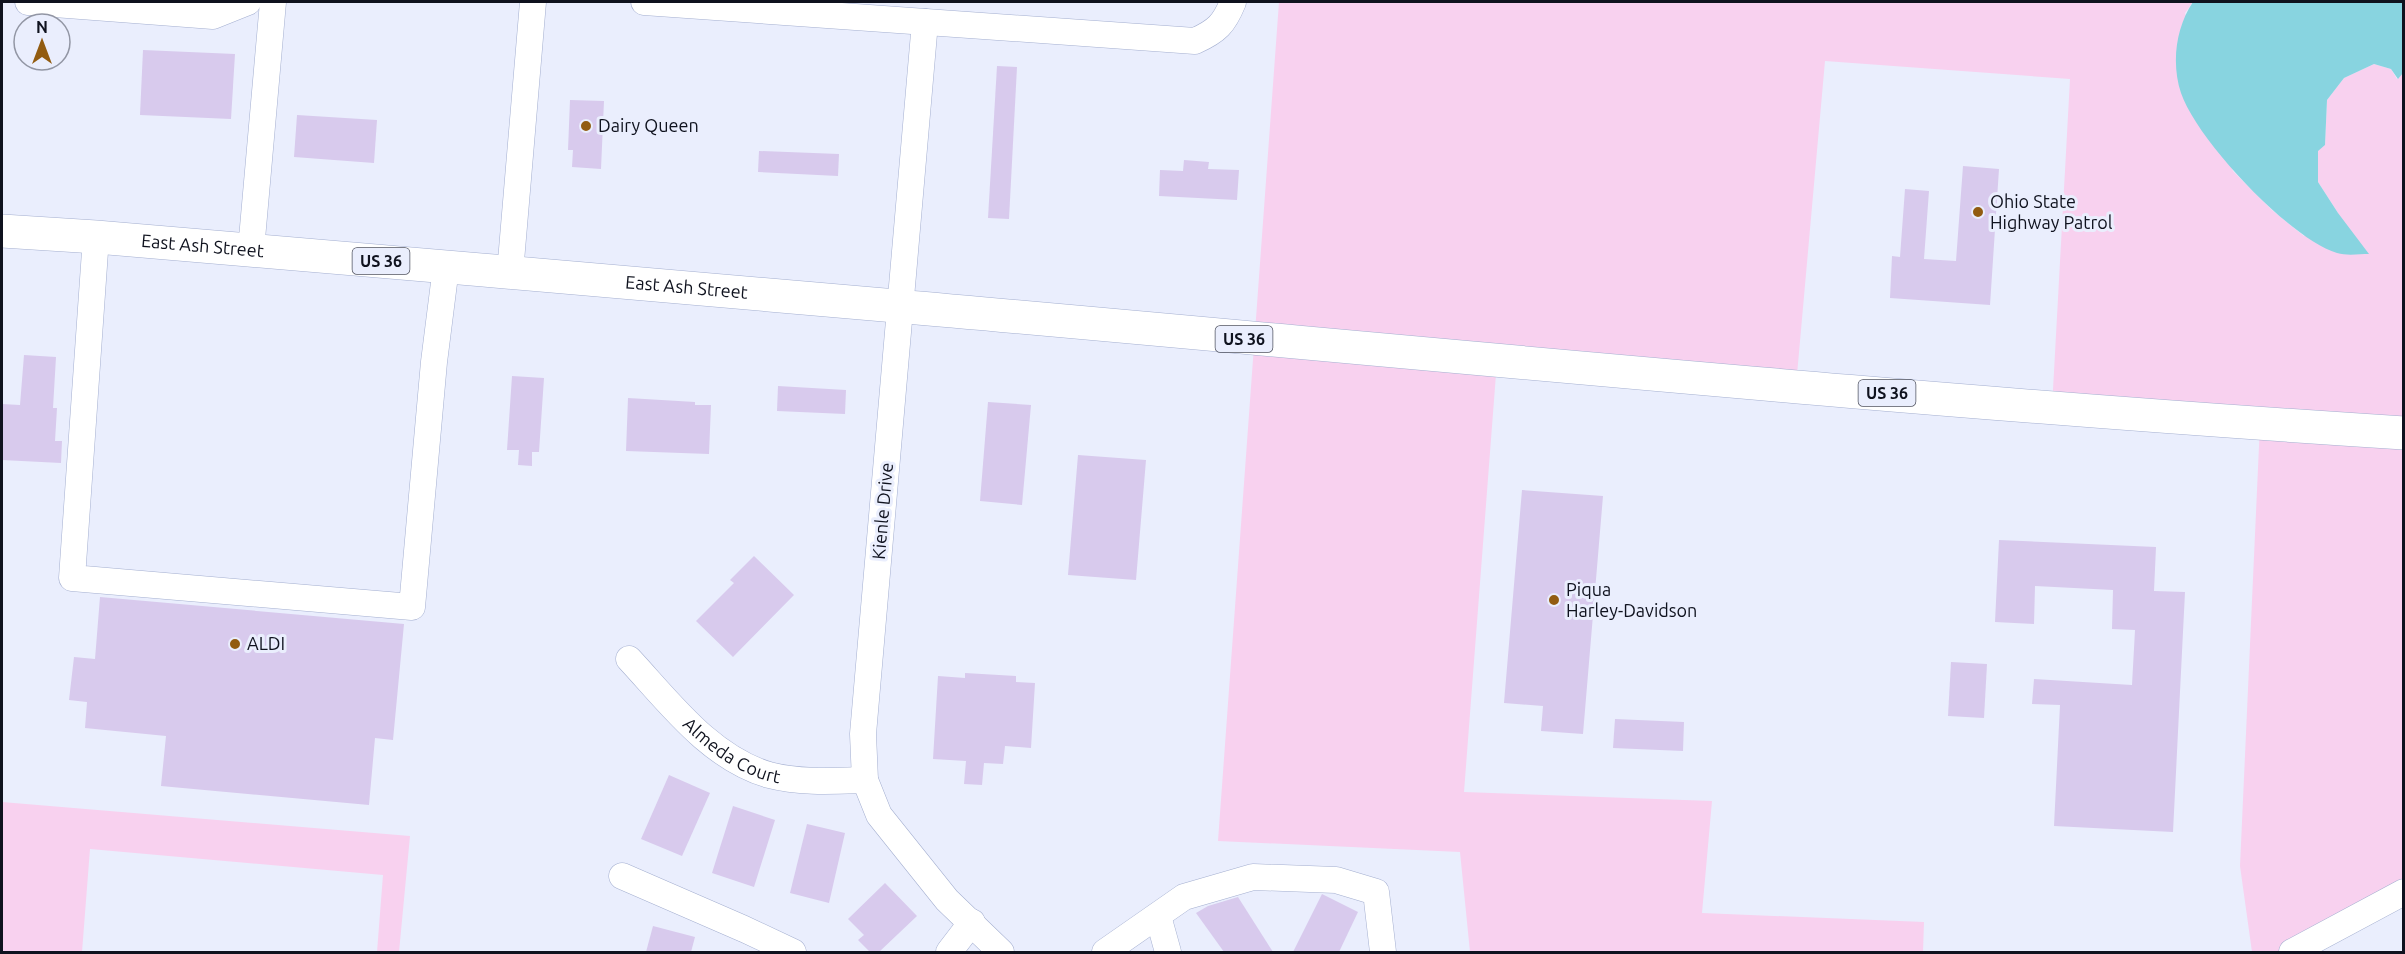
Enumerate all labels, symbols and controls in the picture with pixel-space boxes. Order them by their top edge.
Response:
north arrow [12,12,72,72]
text: N [36,18,48,36]
place label: Dairy Queen [598,115,699,136]
marker: Dairy Queen [579,119,593,133]
place label: Ohio State Highway Patrol [1990,191,2113,232]
marker: Ohio State Highway Patrol [1971,205,1985,219]
street label: East Ash Street [141,230,265,260]
road number: US 36 [352,248,410,274]
street label: East Ash Street [625,271,749,302]
road number: US 36 [1216,326,1272,352]
road number: US 36 [1858,380,1916,406]
street label: Kienle Drive [868,462,896,560]
place label: Piqua Harley-Davidson [1566,579,1697,620]
marker: Piqua Harley-Davidson [1547,593,1561,607]
place label: ALDI [247,633,285,653]
marker: ALDI [228,637,242,651]
street label: Almeda Court [680,713,782,786]

